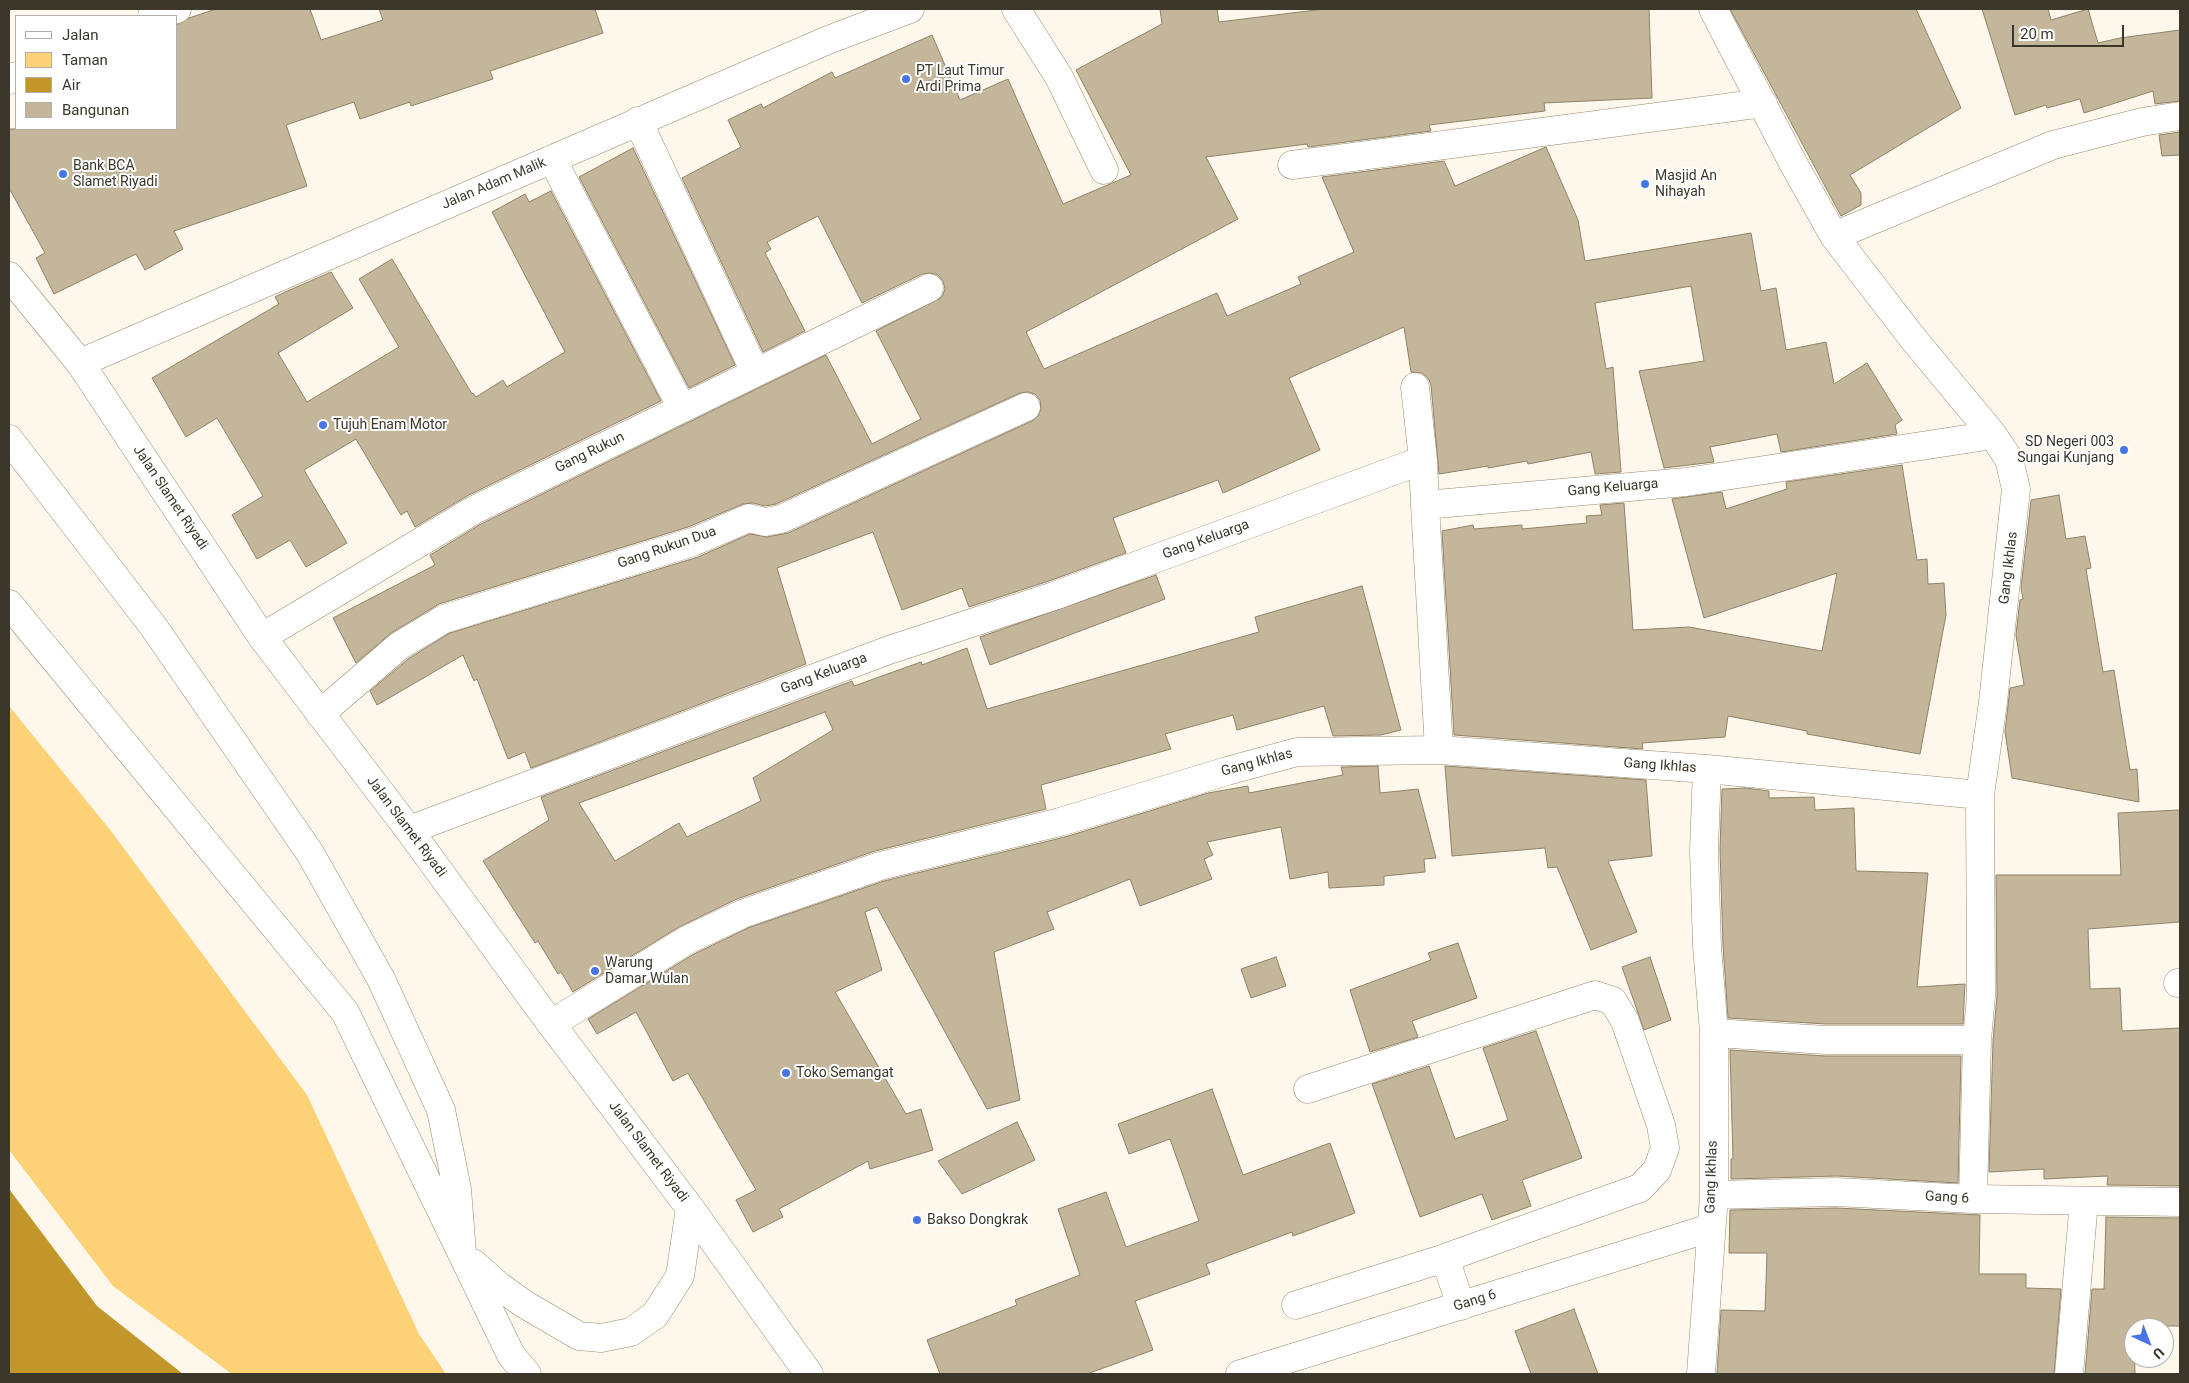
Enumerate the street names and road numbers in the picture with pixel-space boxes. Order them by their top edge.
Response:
street label: Jalan Adam Malik [439,154,549,214]
street label: Gang Rukun [553,429,627,477]
street label: Jalan Slamet Riyadi [129,443,211,553]
street label: Gang Keluarga [1567,476,1659,500]
street label: Gang Keluarga [1160,517,1252,563]
street label: Gang Rukun Dua [616,523,718,573]
street label: Gang Ikhlas [1996,531,2022,605]
street label: Gang Keluarga [778,650,870,698]
street label: Gang Ikhlas [1220,745,1294,781]
street label: Gang Ikhlas [1623,755,1697,777]
street label: Jalan Slamet Riyadi [363,773,449,881]
street label: Jalan Slamet Riyadi [605,1098,691,1206]
street label: Gang Ikhlas [1702,1140,1722,1214]
street label: Gang 6 [1925,1188,1969,1208]
street label: Gang 6 [1451,1287,1499,1315]

